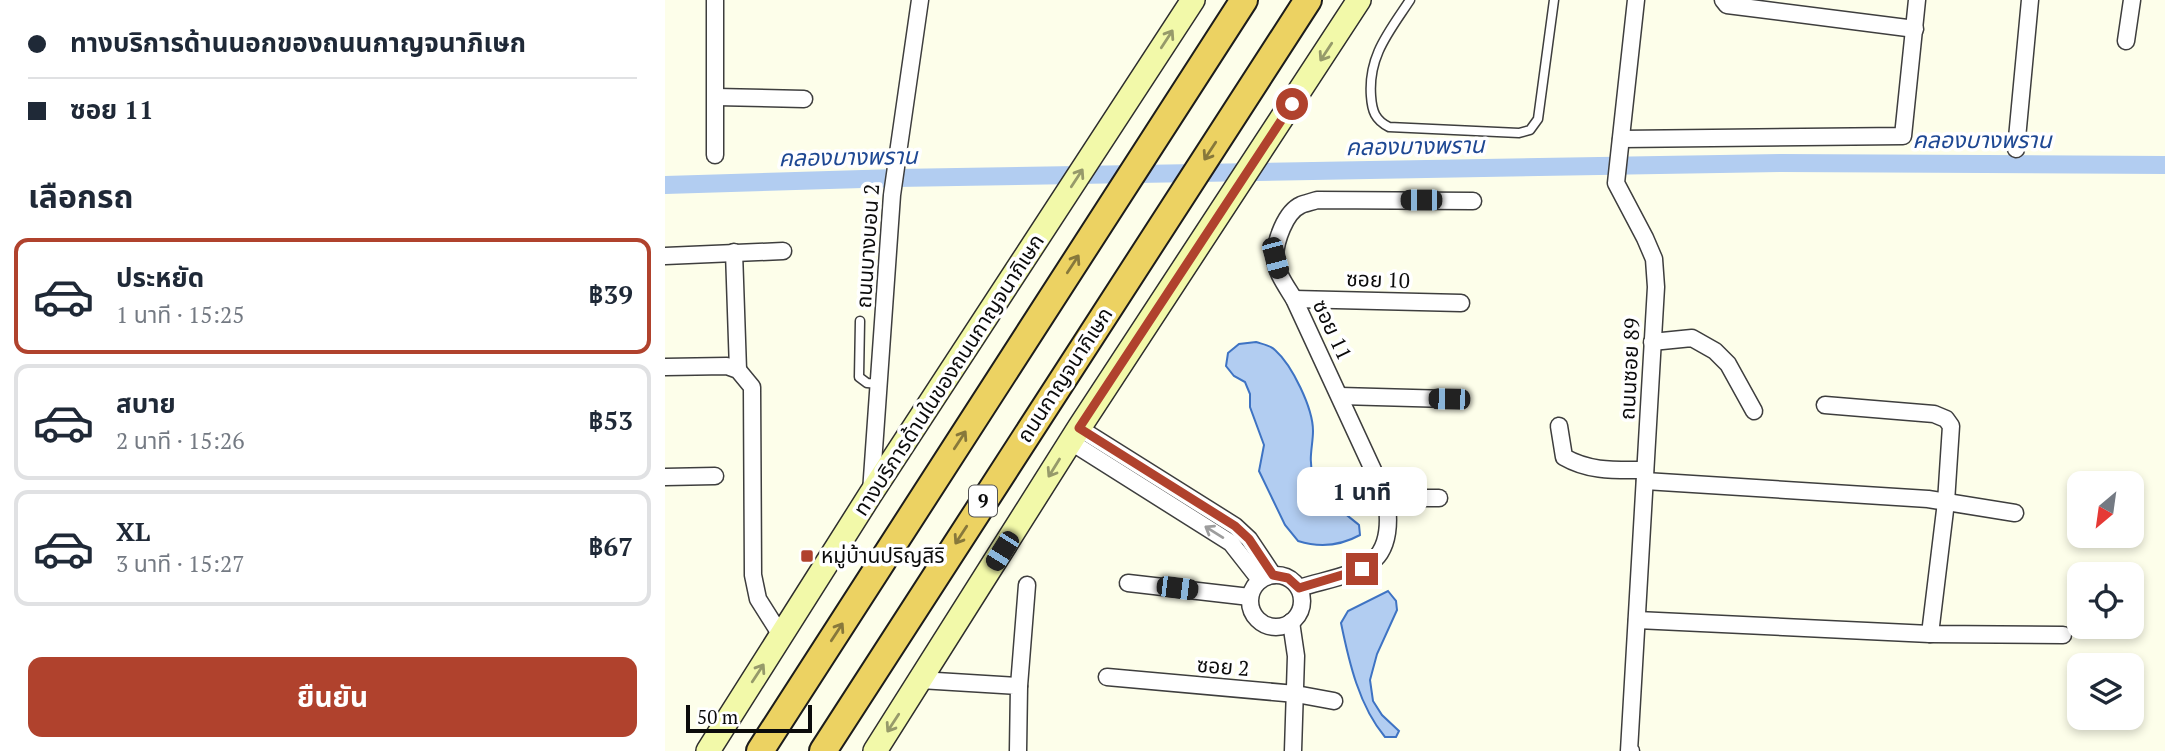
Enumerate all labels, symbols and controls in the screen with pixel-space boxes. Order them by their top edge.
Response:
text: ทางบริการด้านนอกของถนนกาญจนาภิเษก [70,25,526,59]
one-way arrow [1160,30,1174,50]
one-way arrow [1318,42,1333,61]
route start [1276,88,1308,120]
text: ซอย 11 [70,92,154,126]
water label: คลองบางพราน [1912,124,2053,155]
water label: คลองบางพราน [1345,129,1487,162]
water label: คลองบางพราน [778,140,920,173]
one-way arrow [1203,140,1217,160]
one-way arrow [1070,168,1084,188]
text: เลือกรถ [28,175,133,217]
street label: ถนนบางบอน 2 [849,183,885,309]
car [1401,190,1443,211]
street label: ทางบริการด้านในของถนนกาญจนาภิเษก [846,228,1050,521]
car [1260,235,1291,281]
one-way arrow [1066,255,1080,275]
text: ประหยัด [116,260,204,294]
street label: ซอย 10 [1346,264,1410,294]
icon: car [32,265,95,328]
text: ฿39 [589,277,633,311]
street label: ซอย 11 [1307,295,1359,364]
text: 1 นาที · 15:25 [116,299,245,330]
street label: ถนนกาญจนาภิเษก [1010,301,1118,447]
street label: ถนนซอย 89 [1612,317,1646,421]
text: สบาย [116,386,176,420]
car [1428,388,1471,410]
icon: car [32,391,95,454]
text: ฿53 [589,403,633,437]
text: 2 นาที · 15:26 [116,425,245,456]
one-way arrow [952,431,967,450]
one-way arrow [1046,458,1060,478]
callout: 1 นาที [1297,468,1427,516]
north arrow [2067,471,2144,548]
map controls [2067,471,2144,730]
text: 1 นาที [1333,476,1391,507]
road number: 9 [969,486,997,516]
text: XL [116,514,150,548]
icon: car [32,517,95,580]
one-way arrow [1204,524,1224,538]
one-way arrow [954,525,969,544]
car [982,528,1023,574]
text: ฿67 [589,529,633,563]
place label: หมู่บ้านปริญสิริ [821,541,945,569]
text: 3 นาที · 15:27 [116,548,245,579]
marker: หมู่บ้านปริญสิริ [799,548,815,564]
route end [1346,553,1378,585]
button: locate [2067,562,2144,639]
car [1155,575,1200,601]
one-way arrow [830,622,844,642]
street label: ซอย 2 [1196,650,1250,682]
button: layers [2067,653,2144,730]
button: ยืนยัน [28,657,637,737]
one-way arrow [752,664,766,684]
scale bar [686,702,812,734]
text: 50 m [697,704,738,729]
one-way arrow [886,712,900,732]

